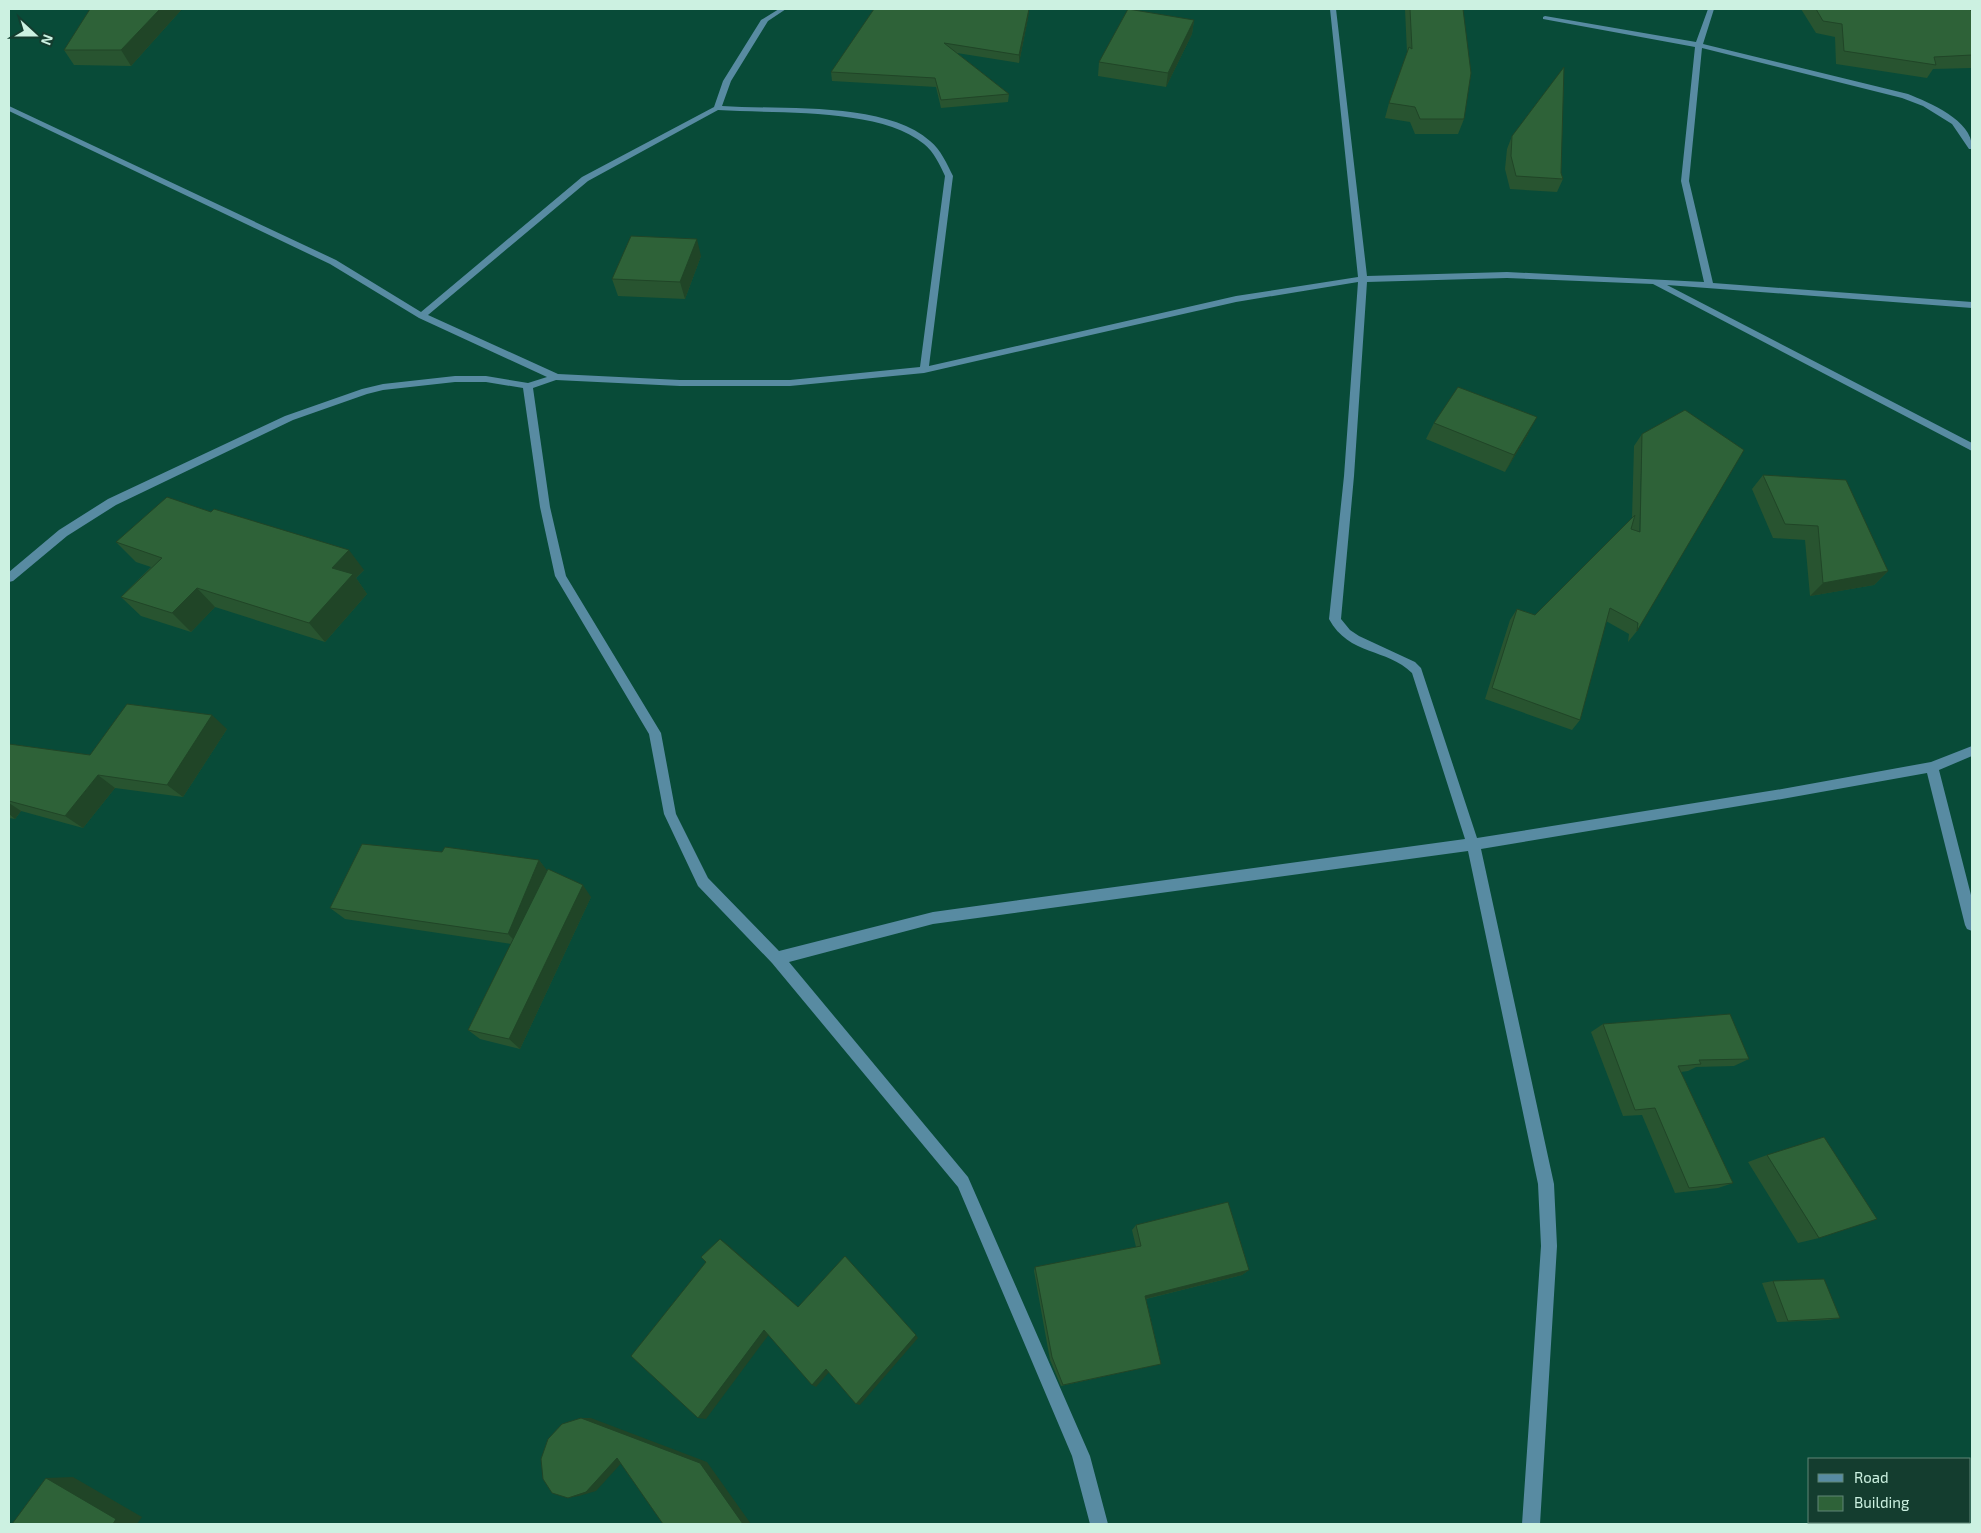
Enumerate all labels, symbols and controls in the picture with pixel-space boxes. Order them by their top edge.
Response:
north arrow [10,10,60,60]
text: N [38,32,57,48]
legend [1808,1458,1971,1523]
text: Road [1854,1468,1889,1486]
text: Building [1854,1493,1910,1511]

